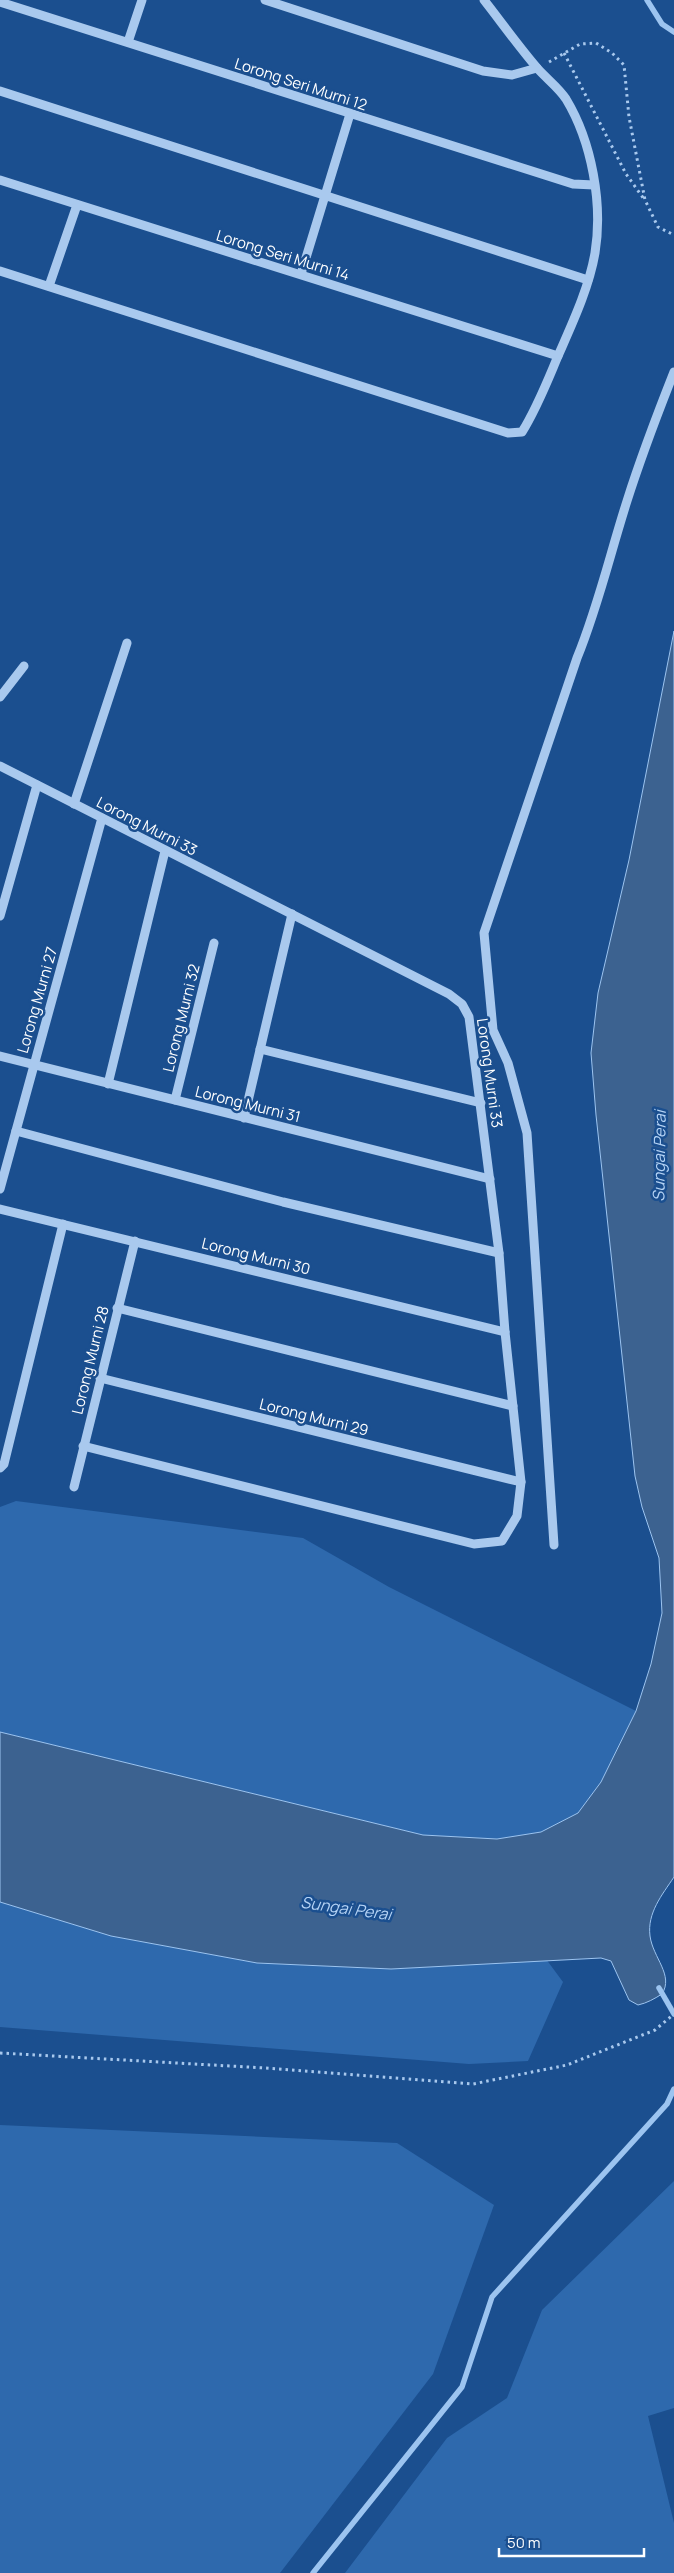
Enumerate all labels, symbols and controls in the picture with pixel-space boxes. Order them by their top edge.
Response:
street label: Lorong Seri Murni 12 [232,53,370,115]
street label: Lorong Seri Murni 14 [214,225,352,285]
street label: Lorong Murni 33 [93,792,201,860]
street label: Lorong Murni 27 [12,944,62,1056]
street label: Lorong Murni 32 [157,962,205,1074]
street label: Lorong Murni 33 [472,1017,508,1129]
street label: Lorong Murni 31 [193,1081,303,1127]
water label: Sungai Perai [647,1108,671,1202]
street label: Lorong Murni 30 [199,1232,313,1280]
street label: Lorong Murni 28 [66,1304,114,1416]
street label: Lorong Murni 29 [257,1393,371,1441]
water label: Sungai Perai [299,1891,395,1926]
scale bar [499,2526,644,2558]
text: 50 m [507,2532,541,2553]

